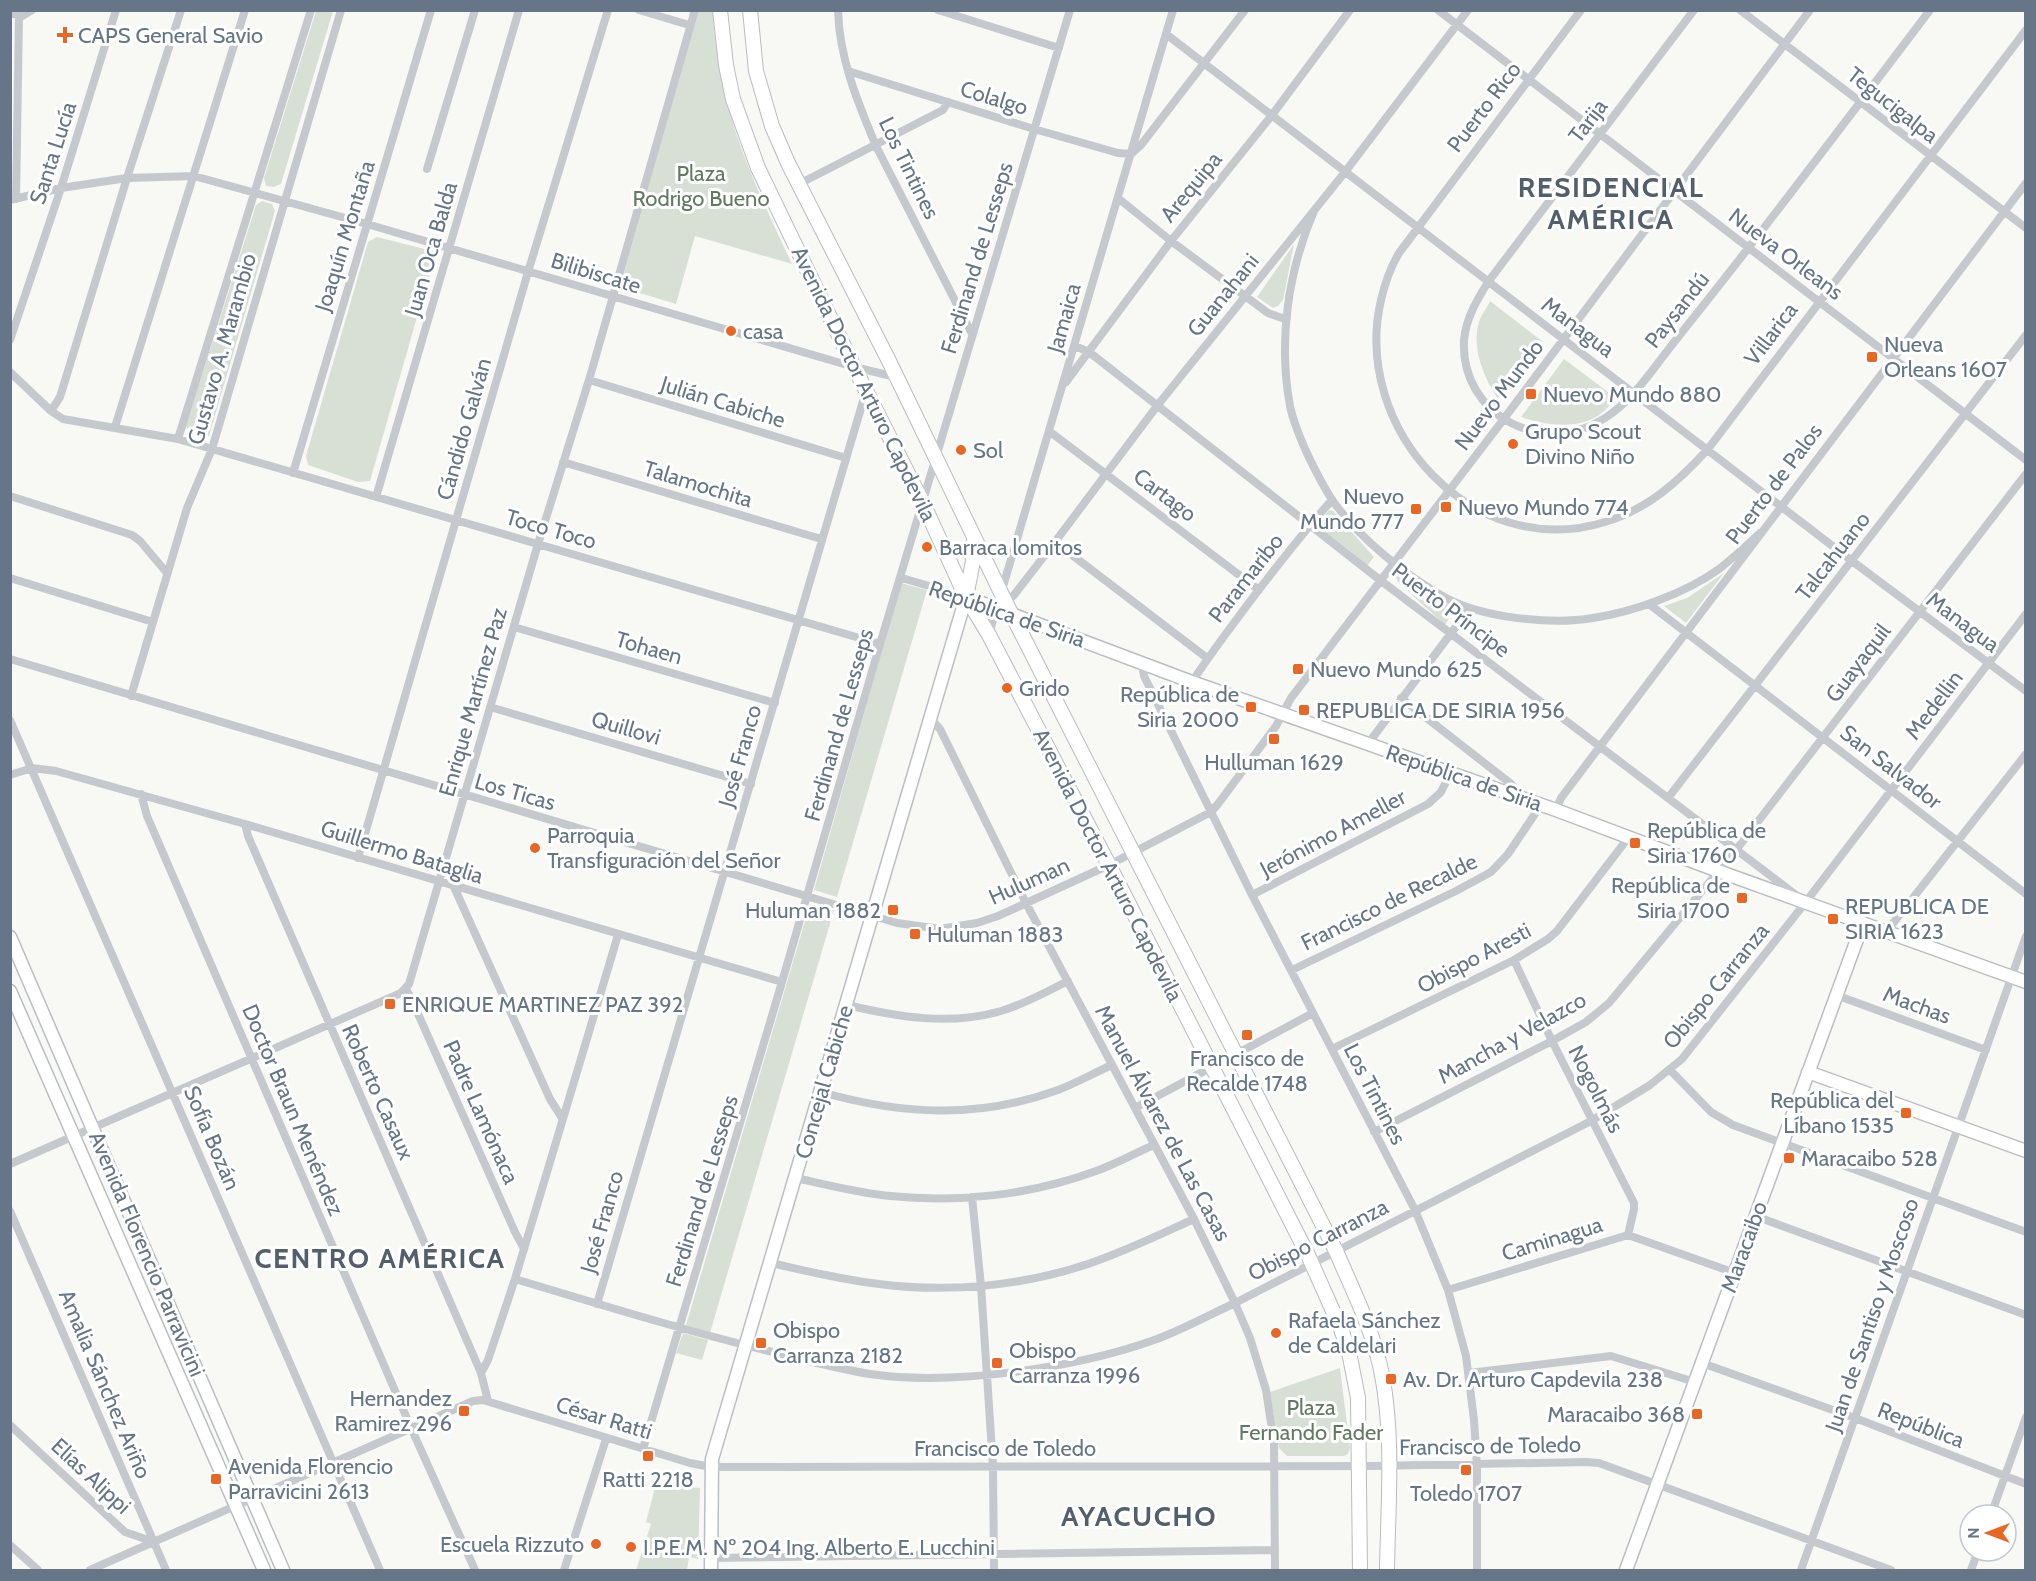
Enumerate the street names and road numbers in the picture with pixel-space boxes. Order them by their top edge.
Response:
street label: Puerto Rico [1441,56,1527,158]
street label: Tegucigalpa [1842,61,1944,149]
street label: Colalgo [957,75,1031,121]
street label: Tarija [1563,93,1613,148]
street label: Santa Lucía [24,98,82,208]
street label: Los Tintines [873,113,945,223]
street label: Arequipa [1154,146,1228,228]
street label: Joaquín Montaña [309,157,381,316]
street label: Ferdinand de Lesseps [935,159,1019,357]
street label: Juan Oca Balda [399,178,463,320]
street label: Nueva Orleans [1723,202,1849,306]
street label: Avenida Doctor Arturo Capdevila [785,242,943,526]
street label: Bilibiscate [548,247,644,299]
street label: Guanahani [1181,248,1265,342]
street label: Gustavo A. Marambio [182,250,262,448]
street label: Paysandú [1639,267,1715,353]
street label: Jamaica [1041,280,1087,357]
street label: Managua [1536,291,1620,363]
street label: Villarica [1739,297,1804,371]
street label: Nuevo Mundo [1449,334,1549,456]
street label: Cándido Galván [431,355,497,503]
street label: Julián Cabiche [657,370,789,434]
street label: Puerto de Palos [1720,418,1828,550]
street label: Talamochita [640,455,756,514]
street label: Cartago [1128,463,1202,527]
street label: Toco Toco [503,503,599,555]
street label: Talcahuano [1790,506,1876,606]
street label: Paramaribo [1203,528,1289,628]
street label: Puerto Príncipe [1387,557,1515,663]
street label: República de Siria [925,575,1089,654]
street label: Managua [1921,586,2005,658]
street label: Enrique Martínez Paz [433,604,513,800]
street label: Guayaquil [1820,618,1897,708]
street label: Tohaen [613,626,685,670]
street label: Ferdinand de Lesseps [799,626,879,824]
street label: Medellin [1899,665,1969,745]
street label: José Franco [712,702,767,811]
street label: Quillovi [588,705,664,751]
street label: San Salvador [1835,719,1947,815]
street label: Avenida Doctor Arturo Capdevila [1027,724,1189,1006]
street label: República de Siria [1382,739,1546,818]
street label: Los Ticas [471,768,559,816]
street label: Jerónimo Ameller [1255,783,1411,883]
street label: Guillermo Bataglia [317,814,487,890]
street label: Francisco de Recalde [1297,848,1481,956]
street label: Huluman [984,851,1074,911]
street label: Obispo Aresti [1413,917,1535,999]
street label: Obispo Carranza [1657,917,1775,1054]
street label: Machas [1880,980,1954,1030]
street label: Mancha y Velazco [1433,986,1591,1090]
street label: Doctor Braun Menéndez [236,1000,350,1220]
street label: Manuel Álvarez de Las Casas [1089,1000,1237,1246]
street label: Concejal Cabiche [789,1002,859,1162]
street label: Roberto Casaux [336,1020,420,1164]
street label: Padre Lamónaca [437,1036,525,1188]
street label: Los Tintines [1338,1039,1412,1149]
street label: Nogolmás [1563,1041,1629,1137]
street label: Sofía Bozán [178,1082,246,1194]
street label: Ferdinand de Lesseps [660,1092,744,1290]
street label: Avenida Florencio Parravicini [83,1127,211,1381]
street label: José Franco [574,1168,629,1277]
street label: Obispo Carranza [1243,1193,1393,1287]
street label: Juan de Santiso y Moscoso [1819,1195,1925,1436]
street label: Maracaibo [1715,1198,1773,1296]
street label: Caminagua [1498,1211,1606,1267]
street label: Amalia Sánchez Ariño [53,1286,157,1482]
street label: César Ratti [553,1391,655,1445]
street label: República [1874,1396,1968,1454]
street label: Francisco de Toledo [1399,1431,1581,1461]
street label: Elías Alippi [46,1432,136,1520]
street label: Francisco de Toledo [914,1435,1096,1462]

